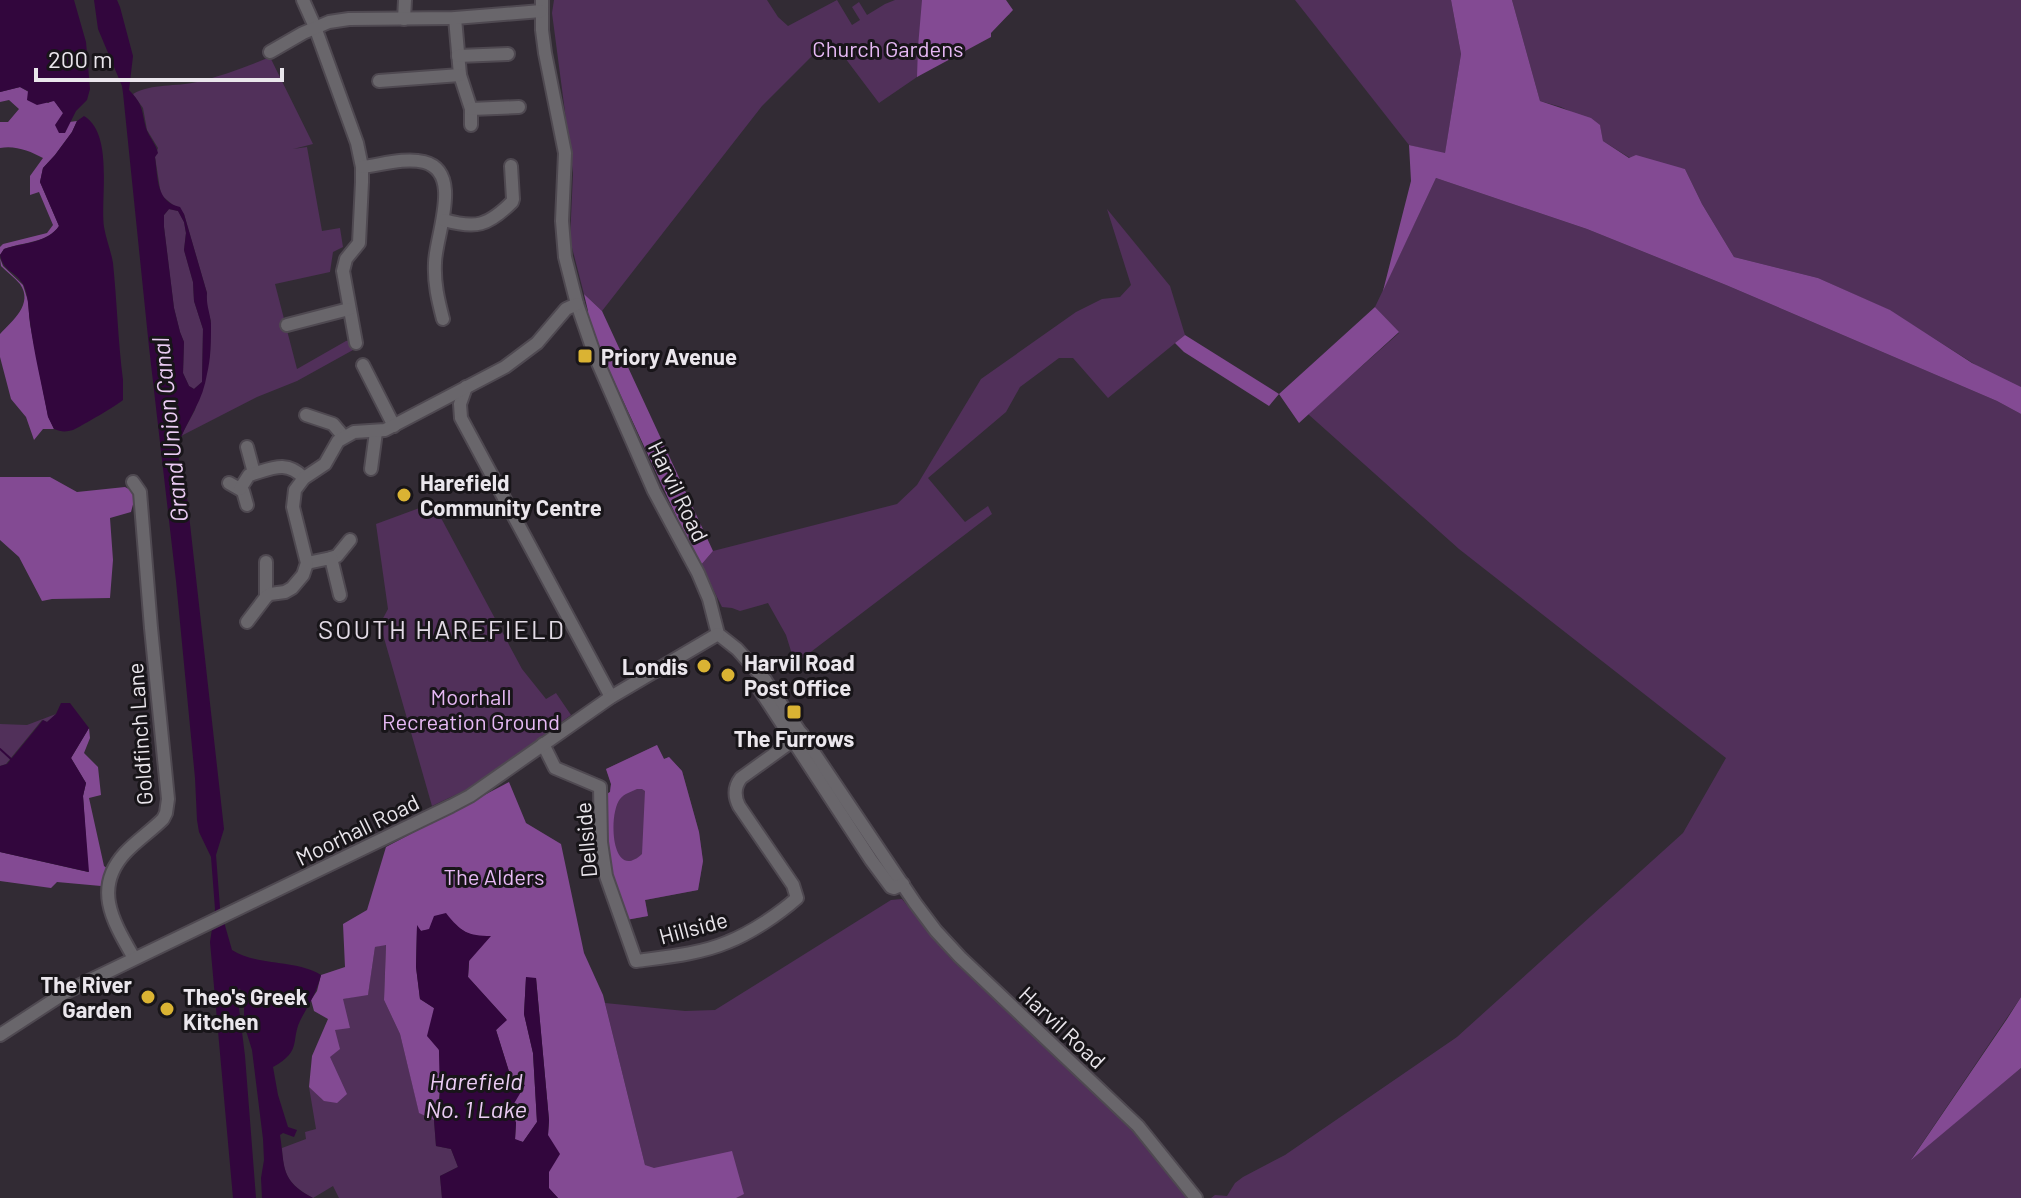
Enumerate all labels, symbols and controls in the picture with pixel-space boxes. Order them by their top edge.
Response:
scale bar [36,32,282,82]
park label: Church Gardens [812,35,964,61]
text: 200 m [48,44,113,73]
water label: Grand Union Canal [145,336,193,524]
place label: Priory Avenue [601,343,737,369]
marker: Priory Avenue [576,347,594,365]
street label: Harvil Road [644,437,714,545]
place label: Harefield Community Centre [420,469,602,520]
marker: Harefield Community Centre [395,486,413,504]
district label: SOUTH HAREFIELD [318,613,566,644]
place label: Harvil Road Post Office [744,649,855,700]
place label: Londis [622,653,688,679]
marker: Londis [695,657,713,675]
street label: Goldfinch Lane [121,662,157,806]
marker: Harvil Road Post Office [719,666,737,684]
park label: Moorhall Recreation Ground [382,683,560,734]
marker: The Furrows [785,703,803,721]
place label: The Furrows [734,725,854,751]
street label: Moorhall Road [291,788,423,870]
street label: Dellside [569,801,601,879]
park label: The Alders [443,863,545,889]
street label: Hillside [656,905,730,949]
place label: The River Garden [40,971,133,1022]
street label: Harvil Road [1014,981,1112,1073]
place label: Theo's Greek Kitchen [183,983,308,1034]
marker: The River Garden [139,988,157,1006]
marker: Theo's Greek Kitchen [158,1000,176,1018]
water label: Harefield No. 1 Lake [425,1066,527,1123]

